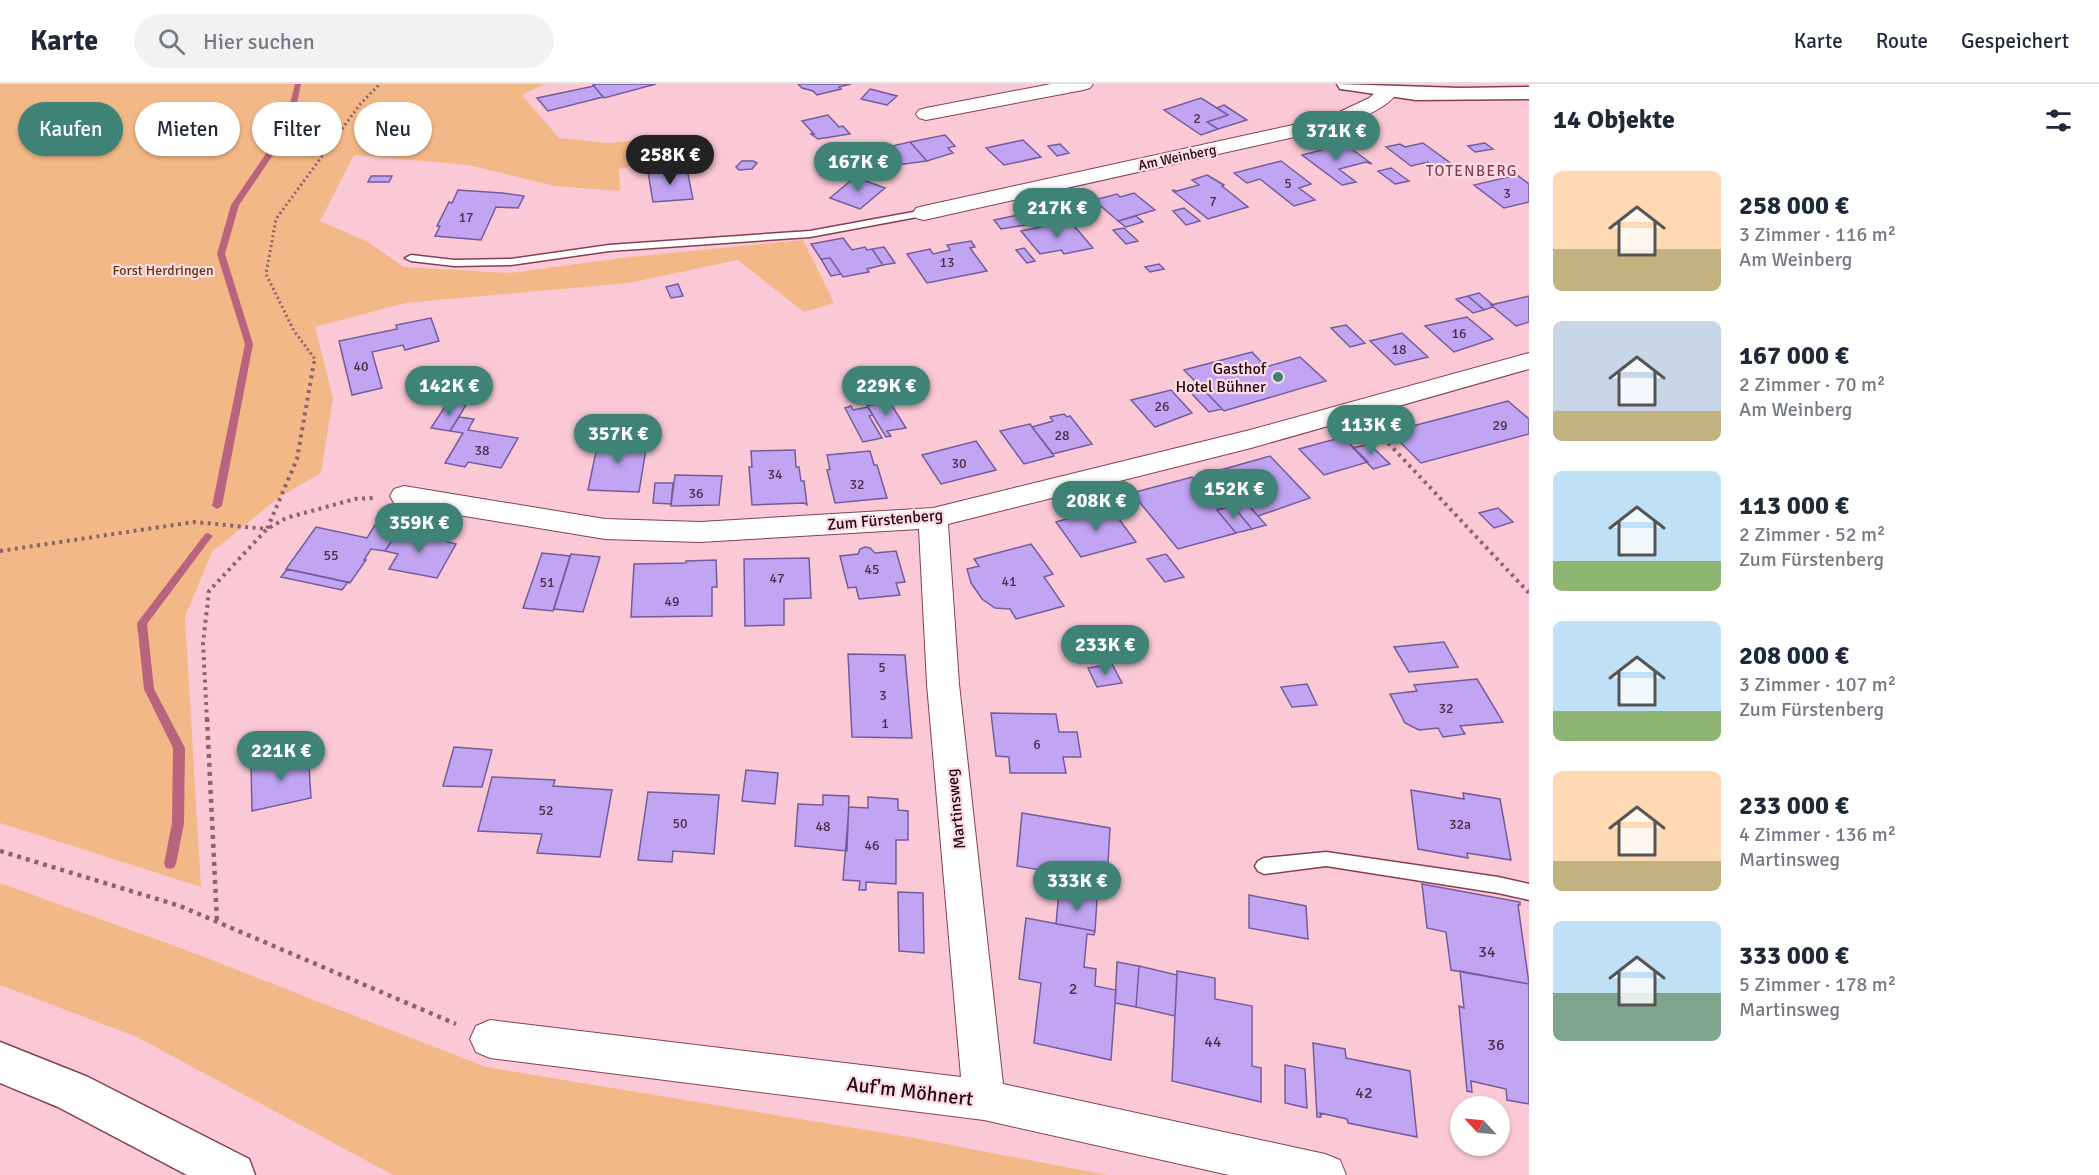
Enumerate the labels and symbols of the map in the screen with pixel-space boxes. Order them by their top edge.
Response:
house number: 2 [1193,110,1201,127]
pin: 371K € [1287,111,1385,162]
pin: 258K € [621,135,719,186]
street label: Am Weinberg [1137,141,1218,174]
pin: 167K € [809,142,907,193]
district label: TOTENBERG [1426,162,1518,180]
house number: 5 [1284,175,1292,192]
house number: 3 [1503,185,1511,202]
pin: 217K € [1008,188,1106,239]
house number: 7 [1209,193,1217,210]
house number: 17 [458,209,474,226]
house number: 13 [939,254,955,271]
park label: Forst Herdringen [112,262,214,279]
house number: 16 [1451,325,1467,342]
house number: 18 [1391,341,1407,358]
house number: 40 [353,358,369,375]
place label: Gasthof Hotel Bühner [1176,359,1267,397]
pin: 142K € [400,366,498,417]
pin: 229K € [837,366,935,417]
marker: Gasthof Hotel Bühner [1271,370,1285,384]
house number: 26 [1154,398,1170,415]
pin: 113K € [1322,405,1420,456]
pin: 357K € [569,414,667,465]
house number: 29 [1492,417,1508,434]
house number: 28 [1054,427,1070,444]
house number: 38 [474,442,490,459]
house number: 30 [951,455,967,472]
house number: 34 [767,466,783,483]
pin: 152K € [1185,469,1283,520]
house number: 32 [849,476,865,493]
pin: 208K € [1047,481,1145,532]
house number: 36 [688,485,704,502]
pin: 359K € [370,503,468,554]
street label: Zum Fürstenberg [826,505,944,535]
house number: 55 [323,547,339,564]
house number: 45 [864,561,880,578]
house number: 47 [769,570,785,587]
house number: 41 [1001,573,1017,590]
house number: 51 [539,574,555,591]
house number: 49 [664,593,680,610]
pin: 233K € [1056,625,1154,676]
house number: 5 [878,659,886,676]
house number: 3 [879,687,887,704]
house number: 32 [1438,700,1454,717]
house number: 1 [881,715,889,732]
pin: 221K € [232,731,330,782]
house number: 6 [1033,736,1041,753]
street label: Martinsweg [942,768,970,850]
house number: 52 [538,802,554,819]
house number: 50 [672,815,688,832]
house number: 32a [1449,816,1471,833]
house number: 48 [815,818,831,835]
house number: 46 [864,837,880,854]
pin: 333K € [1028,861,1126,912]
house number: 34 [1478,942,1496,962]
house number: 2 [1069,979,1077,999]
house number: 44 [1204,1032,1222,1052]
house number: 36 [1487,1035,1505,1055]
street label: Auf'm Möhnert [845,1071,975,1112]
house number: 42 [1355,1083,1373,1103]
north arrow [1450,1096,1510,1156]

